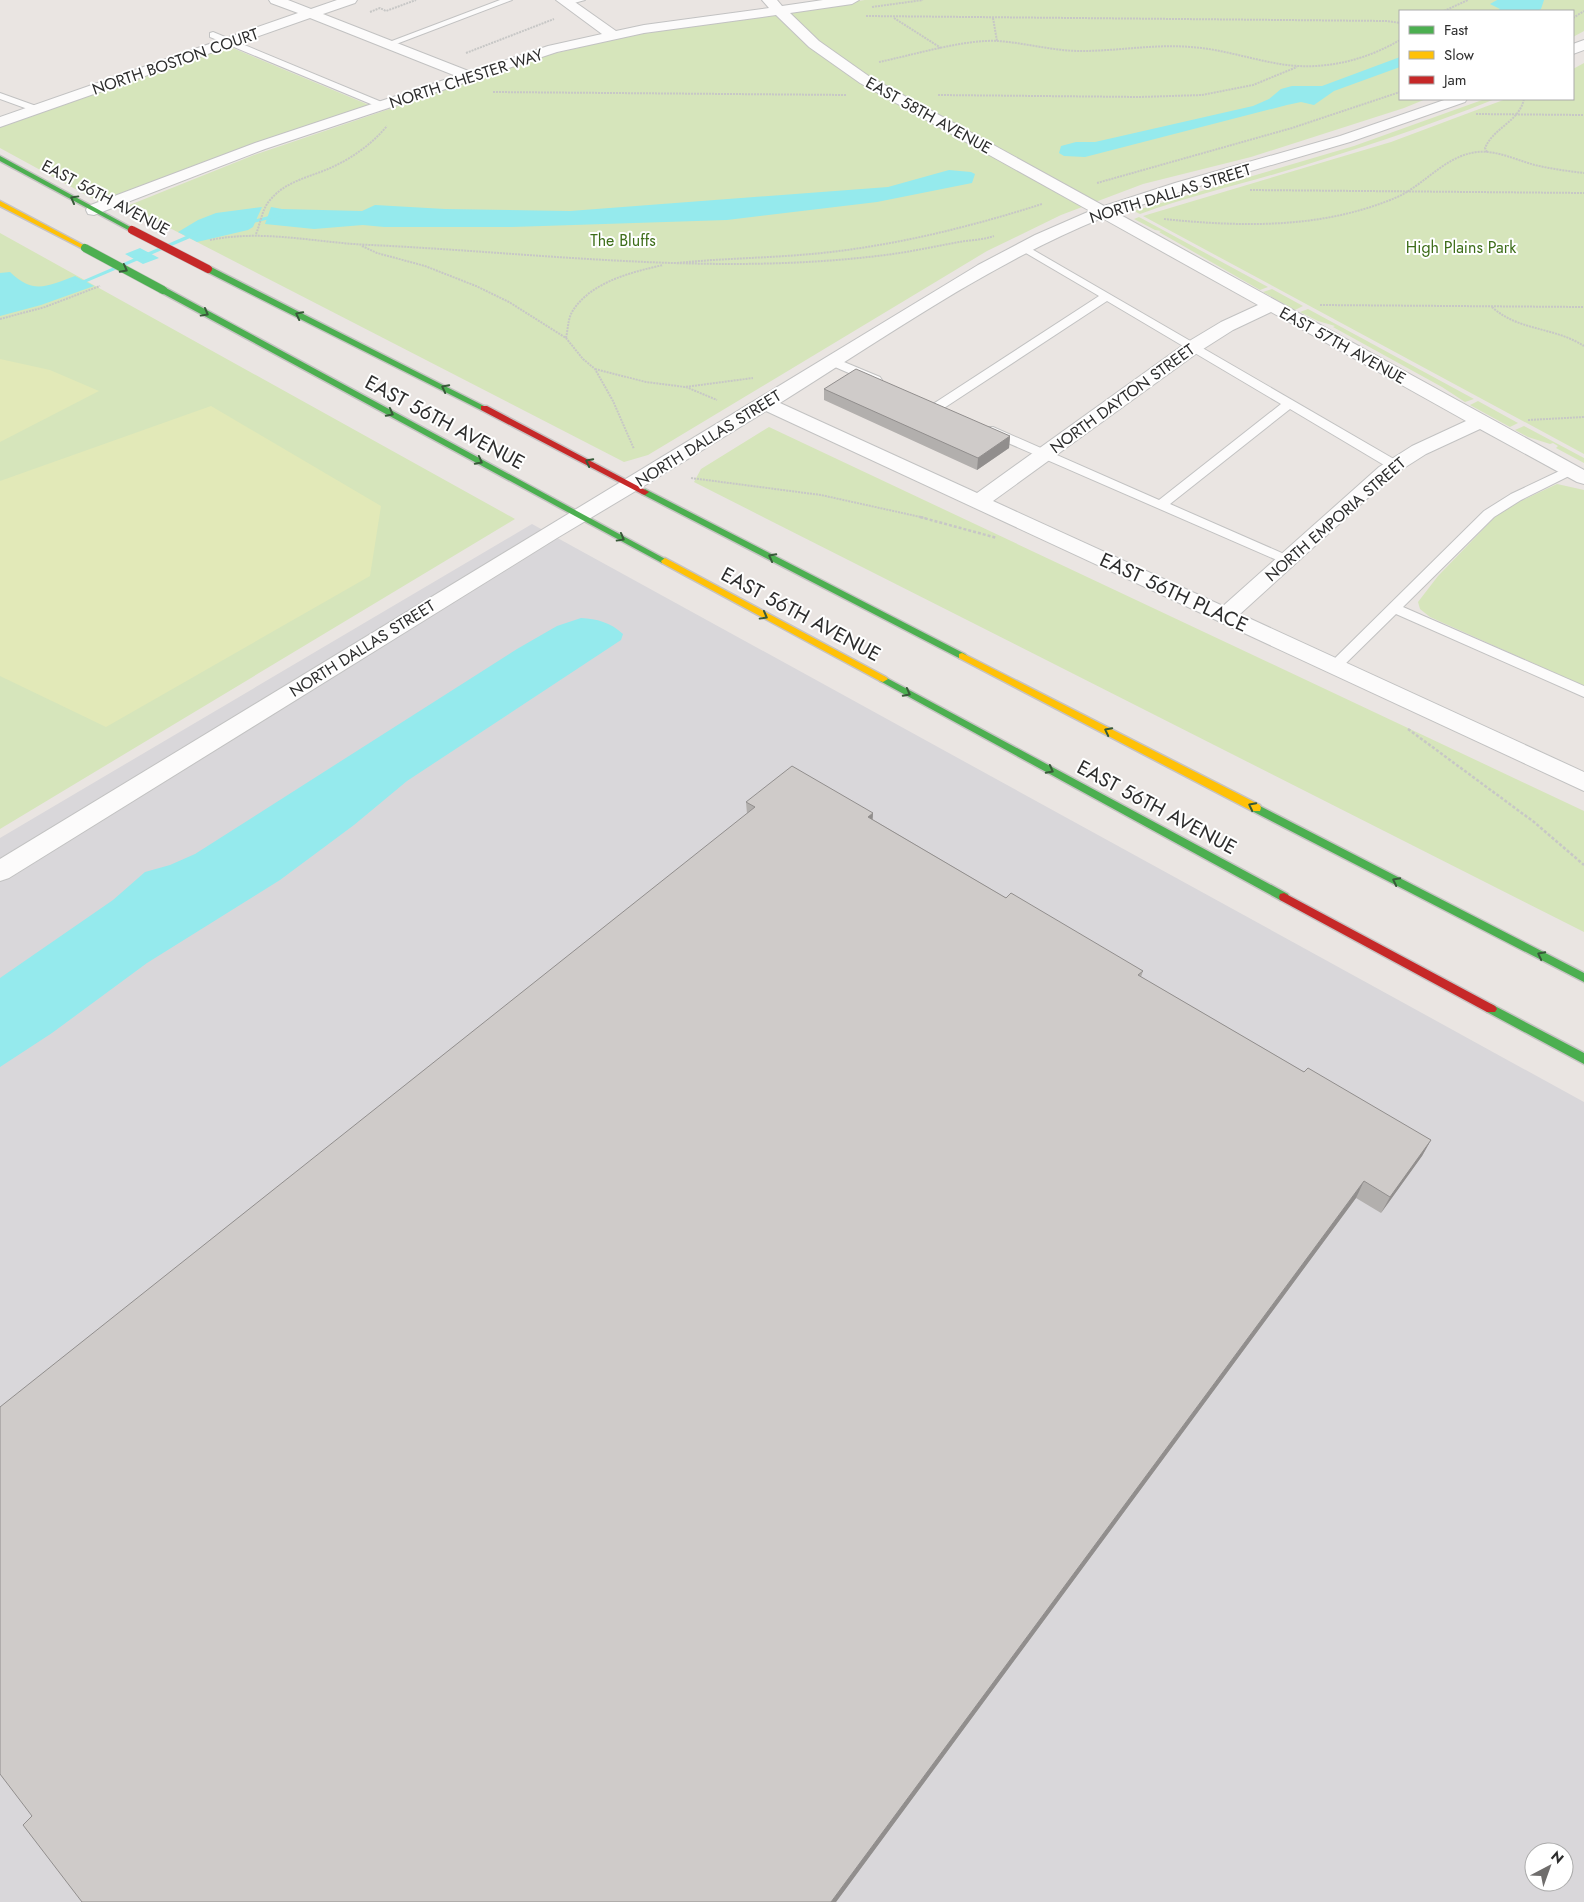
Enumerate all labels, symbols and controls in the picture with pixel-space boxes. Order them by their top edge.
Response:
legend [1399,10,1574,100]
text: Fast [1444,19,1468,41]
street label: NORTH BOSTON COURT [89,22,262,101]
street label: NORTH CHESTER WAY [386,43,546,114]
text: Slow [1444,44,1475,66]
text: Jam [1442,69,1467,91]
street label: EAST 58TH AVENUE [862,71,996,160]
street label: EAST 56TH AVENUE [38,154,174,241]
street label: NORTH DALLAS STREET [1087,158,1254,229]
one-way arrow [70,195,79,205]
park label: The Bluffs [590,229,656,252]
park label: High Plains Park [1406,236,1517,259]
one-way arrow [119,263,128,273]
street label: EAST 57TH AVENUE [1275,301,1410,390]
one-way arrow [200,307,209,317]
one-way arrow [295,311,304,321]
street label: NORTH DAYTON STREET [1045,338,1200,459]
street label: EAST 56TH AVENUE [360,368,530,477]
one-way arrow [441,384,450,394]
street label: NORTH DALLAS STREET [631,384,786,493]
one-way arrow [384,407,393,417]
street label: NORTH EMPORIA STREET [1260,452,1411,587]
one-way arrow [473,455,482,465]
one-way arrow [585,458,594,468]
one-way arrow [616,532,625,542]
street label: EAST 56TH PLACE [1095,545,1253,640]
one-way arrow [768,554,777,564]
street label: EAST 56TH AVENUE [716,560,886,669]
street label: NORTH DALLAS STREET [285,594,440,703]
one-way arrow [759,609,768,619]
one-way arrow [902,687,911,697]
one-way arrow [1104,727,1113,737]
street label: EAST 56TH AVENUE [1072,753,1242,862]
one-way arrow [1045,764,1054,774]
one-way arrow [1248,802,1257,812]
one-way arrow [1393,877,1402,887]
one-way arrow [1537,951,1546,961]
north arrow [1524,1842,1574,1892]
text: N [1547,1846,1568,1868]

